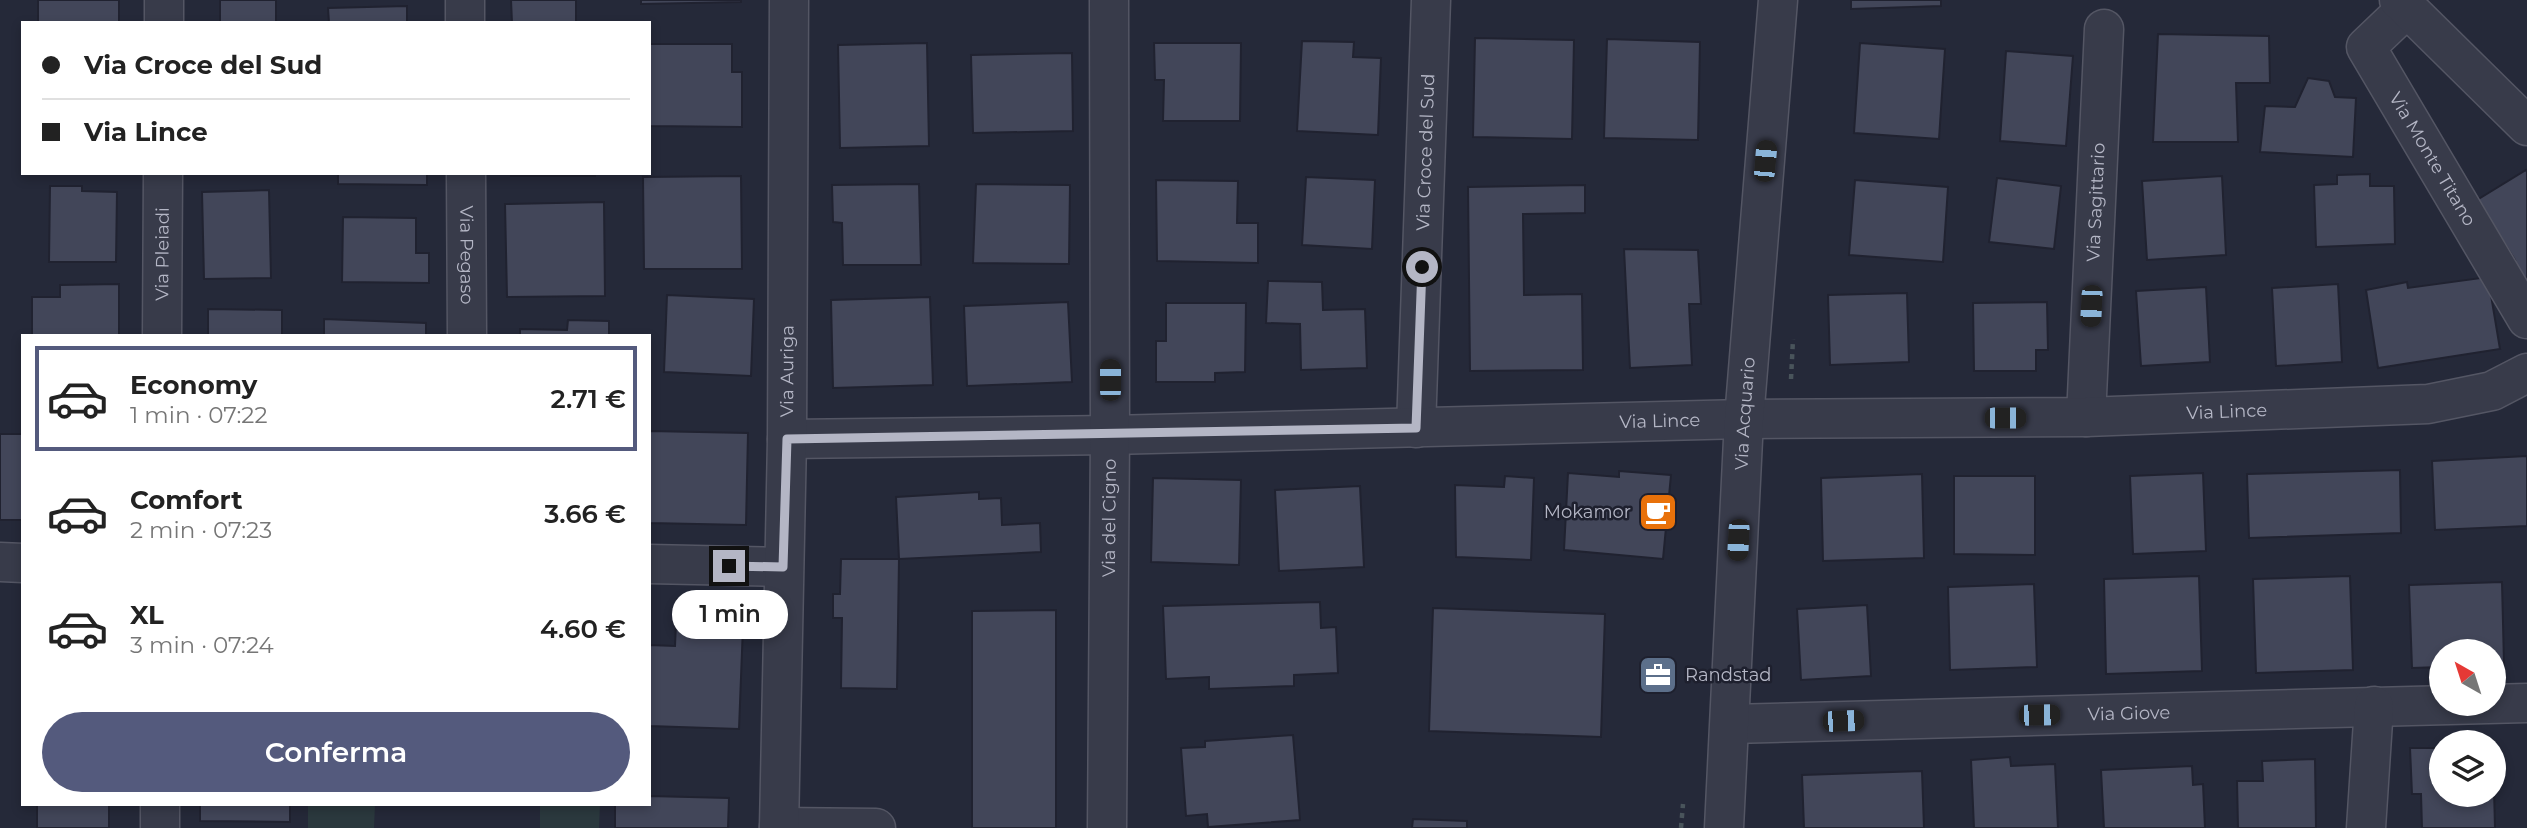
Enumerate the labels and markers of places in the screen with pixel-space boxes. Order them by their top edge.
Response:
cafe icon: Mokamor [1637,491,1679,533]
place label: Mokamor [1544,501,1631,523]
office icon: Randstad [1637,654,1679,696]
place label: Randstad [1685,664,1771,686]

